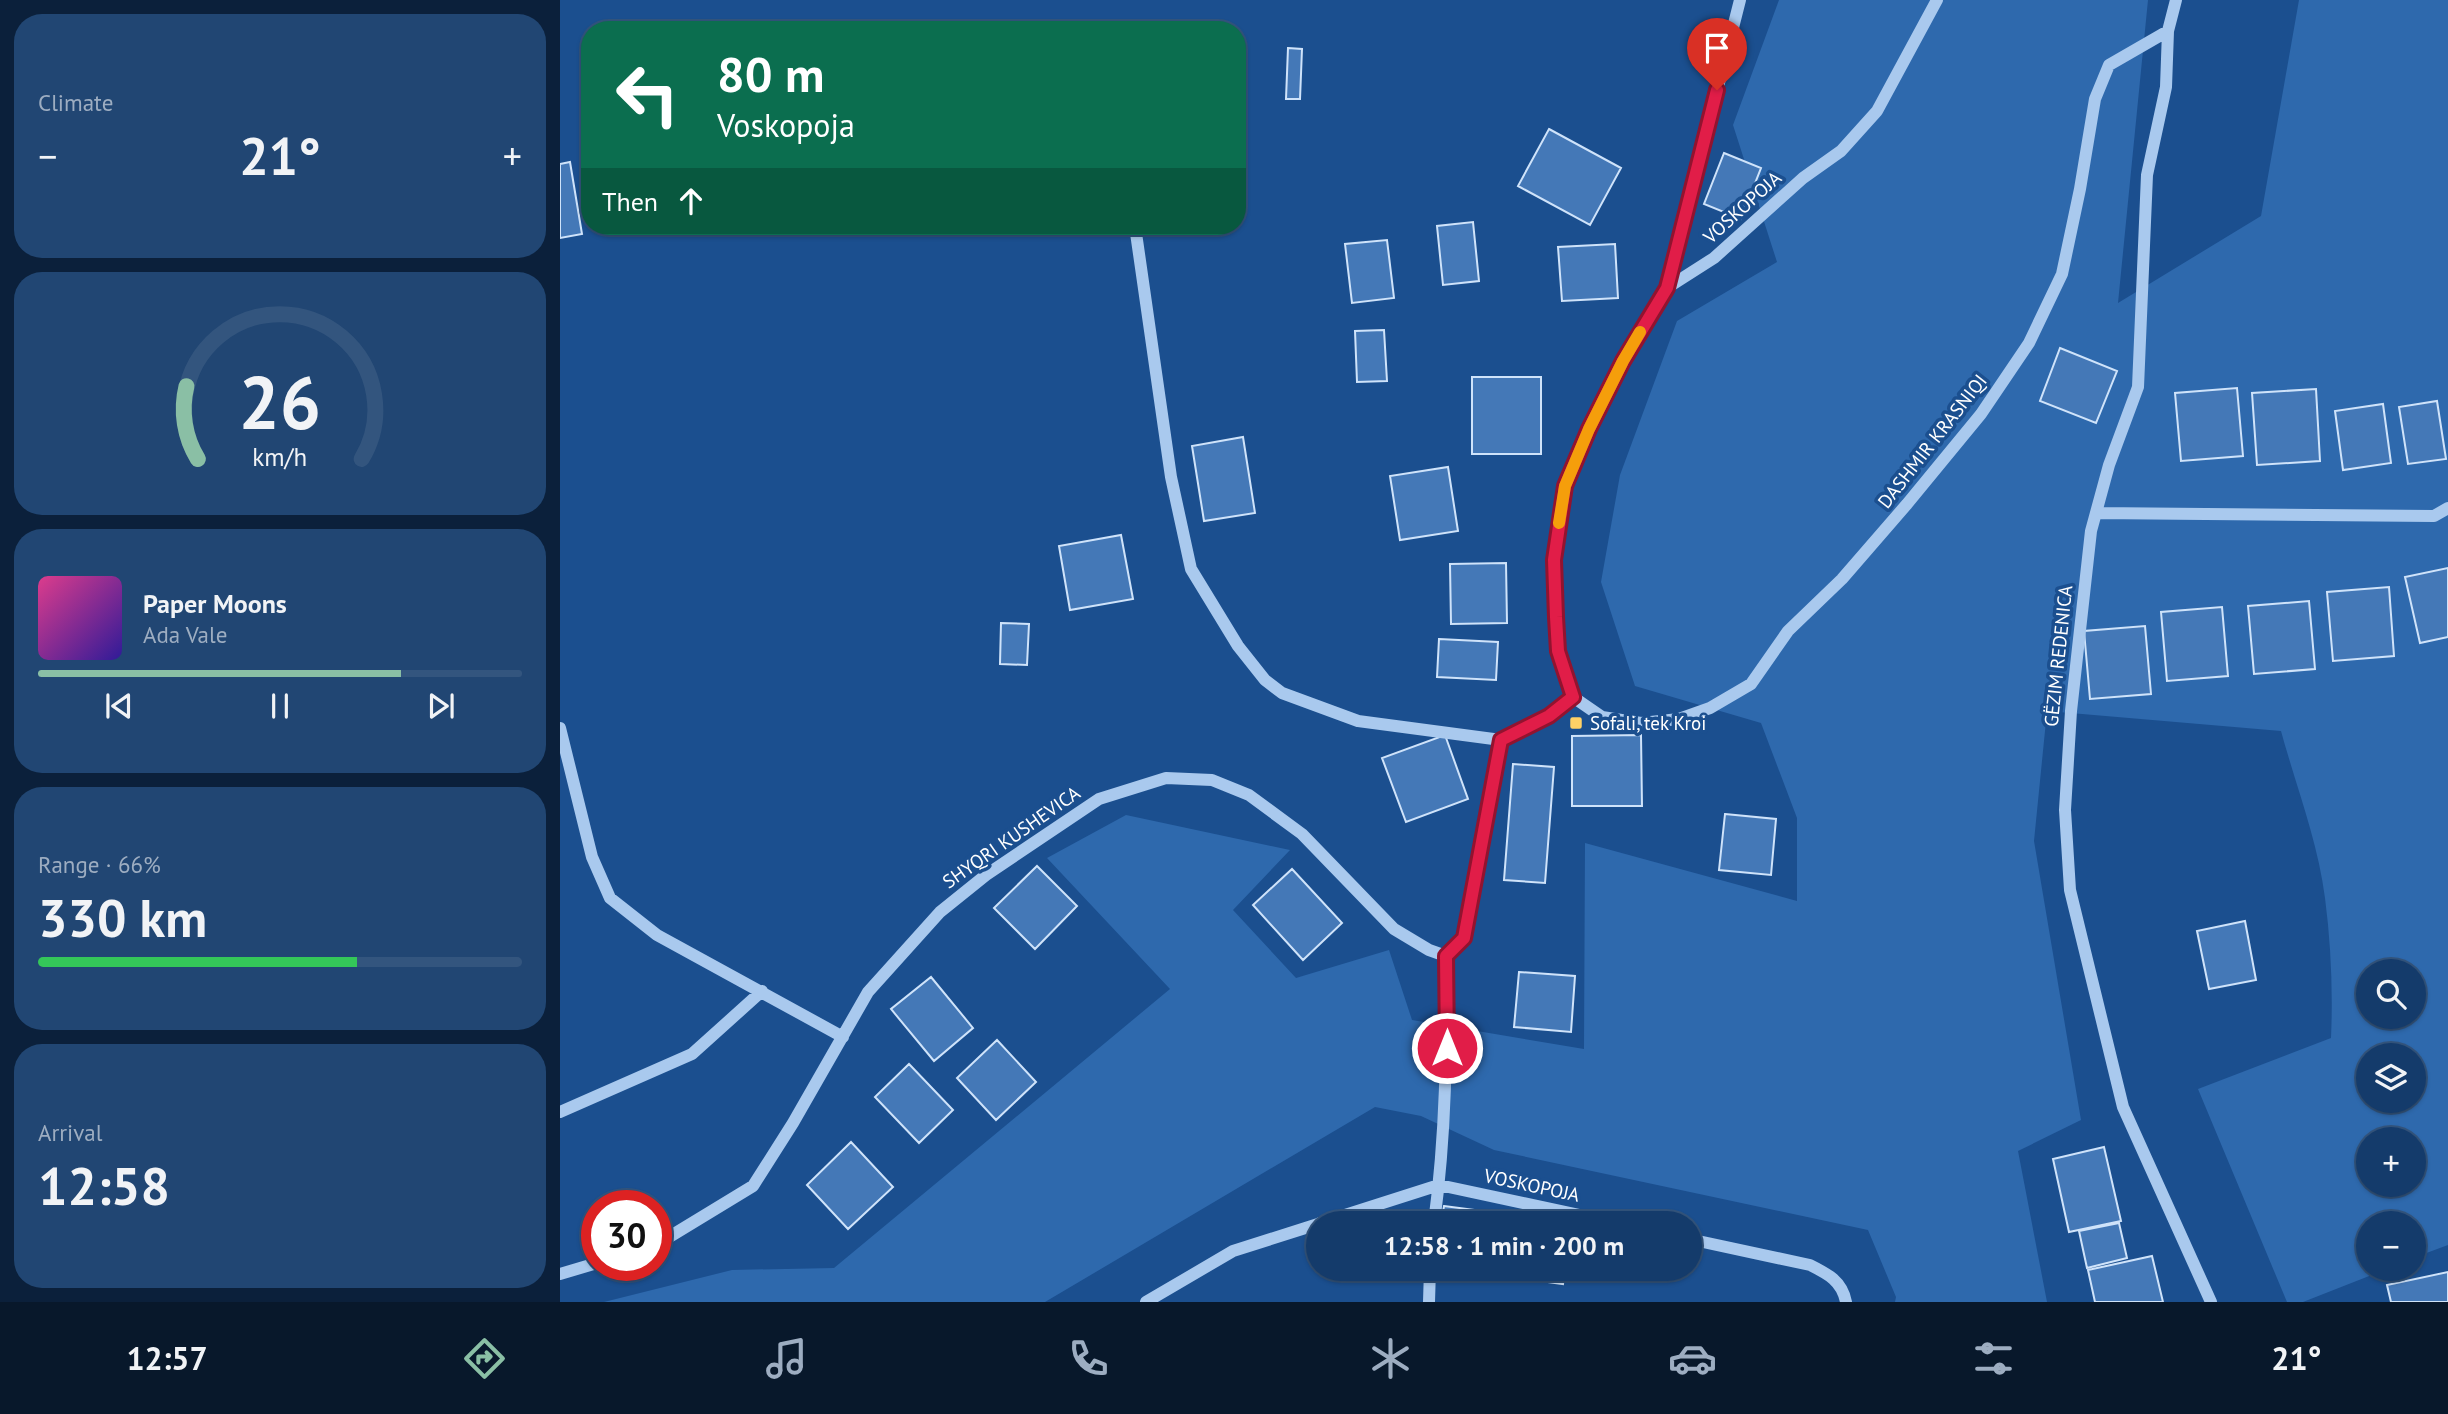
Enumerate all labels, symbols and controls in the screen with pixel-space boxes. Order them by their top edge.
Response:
pin [1687,18,1747,90]
icon: arrive [1698,29,1736,67]
text: 80 m [717,42,824,106]
icon: left [602,49,693,140]
text: Climate [38,88,113,117]
text: Voskopoja [717,104,855,146]
text: 21° [239,122,321,189]
text: − [38,131,57,180]
text: + [503,131,522,180]
street label: VOSKOPOJA [1697,166,1786,249]
icon: ahead [672,182,710,220]
text: Then [602,185,658,218]
text: 26 [239,356,321,450]
street label: DASHMIR KRASNIQI [1872,369,1992,513]
text: km/h [253,441,307,473]
street label: GËZIM REDENICA [2039,584,2077,728]
text: Paper Moons [143,587,287,620]
text: Ada Vale [143,620,227,649]
icon: previous [100,687,138,725]
icon: pause [261,687,299,725]
icon: next [422,687,460,725]
place label: Sofali, tek Kroi [1590,711,1706,735]
marker: Sofali, tek Kroi [1568,715,1584,731]
street label: SHYQRI KUSHEVICA [938,781,1084,893]
text: Range · 66% [38,850,161,879]
text: 330 km [38,884,207,951]
map controls [2356,959,2426,1281]
button: search [2356,959,2426,1029]
position arrow [1410,1011,1484,1085]
button: layers [2356,1043,2426,1113]
text: Arrival [38,1118,102,1147]
button: + [2356,1127,2426,1197]
text: 12:58 [38,1152,170,1219]
street label: VOSKOPOJA [1481,1163,1582,1207]
speed limit sign: 30 [581,1190,672,1281]
button: − [2356,1211,2426,1281]
text: 12:58 · 1 min · 200 m [1384,1229,1624,1262]
icon: directions [460,1334,509,1383]
icon: music [762,1334,811,1383]
icon: phone [1064,1334,1113,1383]
icon: climate [1366,1334,1415,1383]
icon: car [1668,1334,1717,1383]
icon: filters [1969,1334,2018,1383]
text: 12:57 [126,1337,208,1379]
text: 21° [2271,1337,2322,1379]

